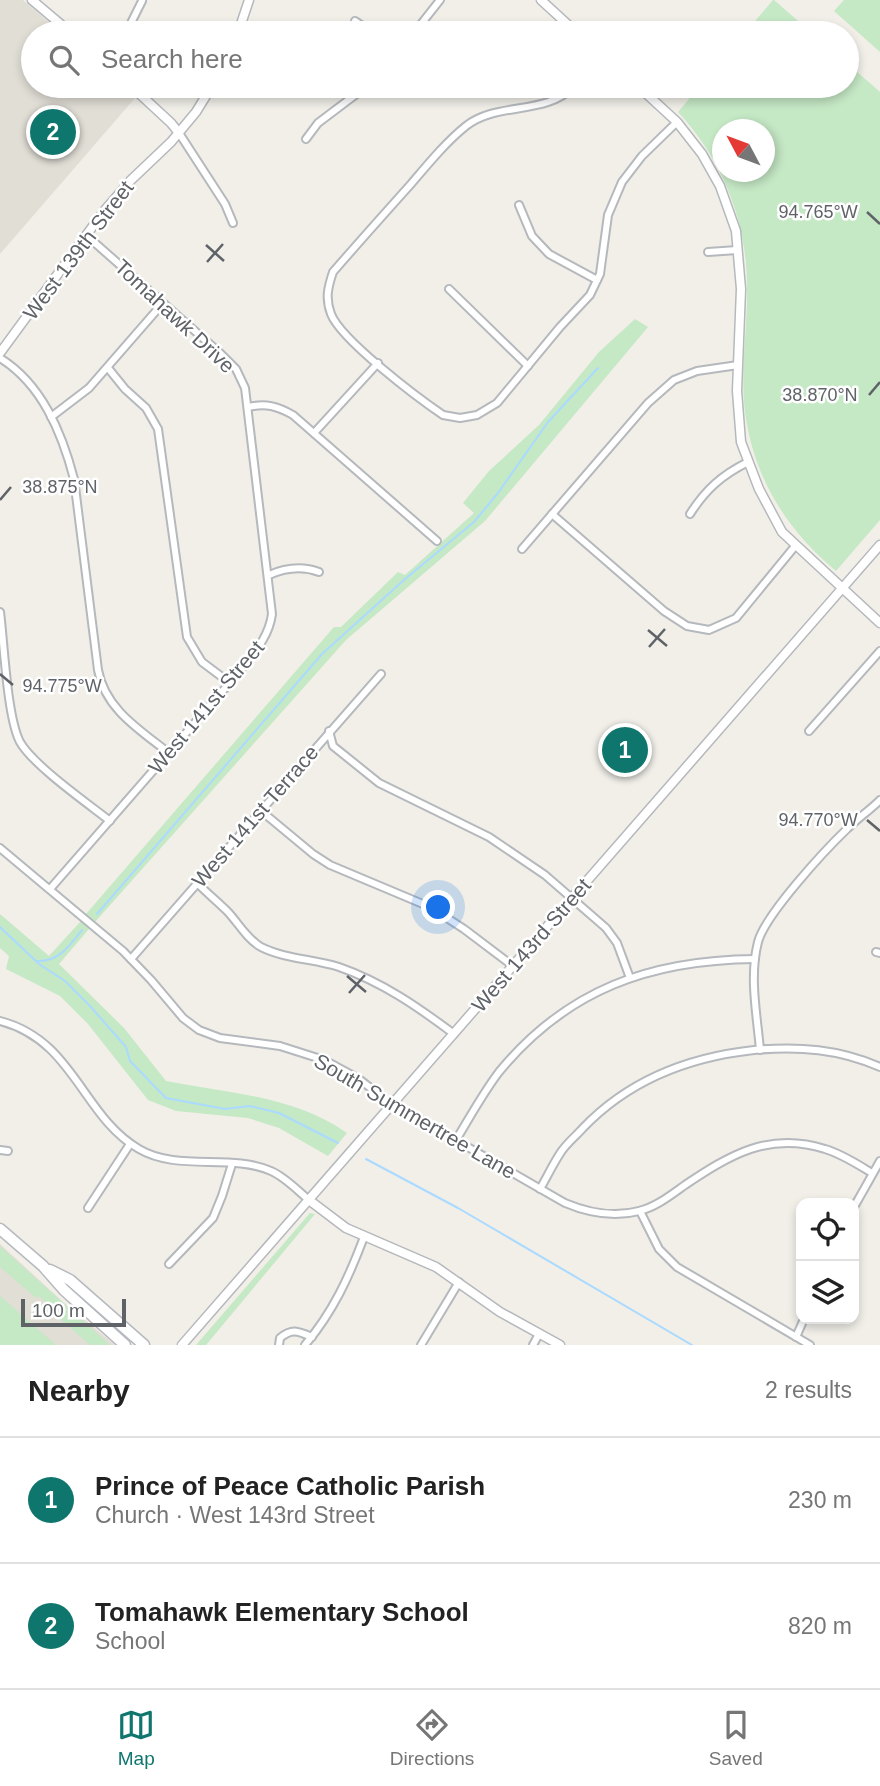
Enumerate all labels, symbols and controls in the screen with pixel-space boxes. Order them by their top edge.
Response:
search box [21,21,859,98]
icon: search [45,41,83,79]
text: Search here [101,44,243,74]
pin: 2 [30,106,76,158]
north arrow [712,119,775,182]
street label: West 139th Street [18,176,138,324]
text: 94.765°W [778,202,858,222]
street label: Tomahawk Drive [110,255,240,377]
text: 38.870°N [782,385,858,405]
text: 38.875°N [22,477,98,497]
street label: West 141st Street [144,636,268,778]
text: 94.775°W [22,676,102,696]
pin: 1 [602,724,648,776]
street label: West 141st Terrace [187,740,323,892]
text: 94.770°W [778,810,858,830]
street label: West 143rd Street [467,874,595,1016]
your location [421,890,455,924]
street label: South Summertree Lane [310,1049,520,1183]
map controls [796,1198,859,1324]
button: locate [796,1198,859,1261]
button: layers [796,1261,859,1324]
scale bar [21,1296,126,1328]
text: 100 m [32,1300,85,1321]
text: Nearby [28,1374,130,1407]
text: 2 results [765,1377,852,1403]
text: Prince of Peace Catholic Parish [95,1471,485,1501]
text: 1 [45,1487,57,1513]
text: 230 m [788,1487,852,1513]
text: Church · West 143rd Street [95,1502,375,1528]
text: Tomahawk Elementary School [95,1597,469,1627]
text: 2 [45,1613,57,1639]
text: 820 m [788,1613,852,1639]
text: School [95,1628,165,1654]
tab: Map [117,1706,155,1770]
tab: Directions [390,1706,474,1770]
tab: Saved [709,1706,763,1770]

